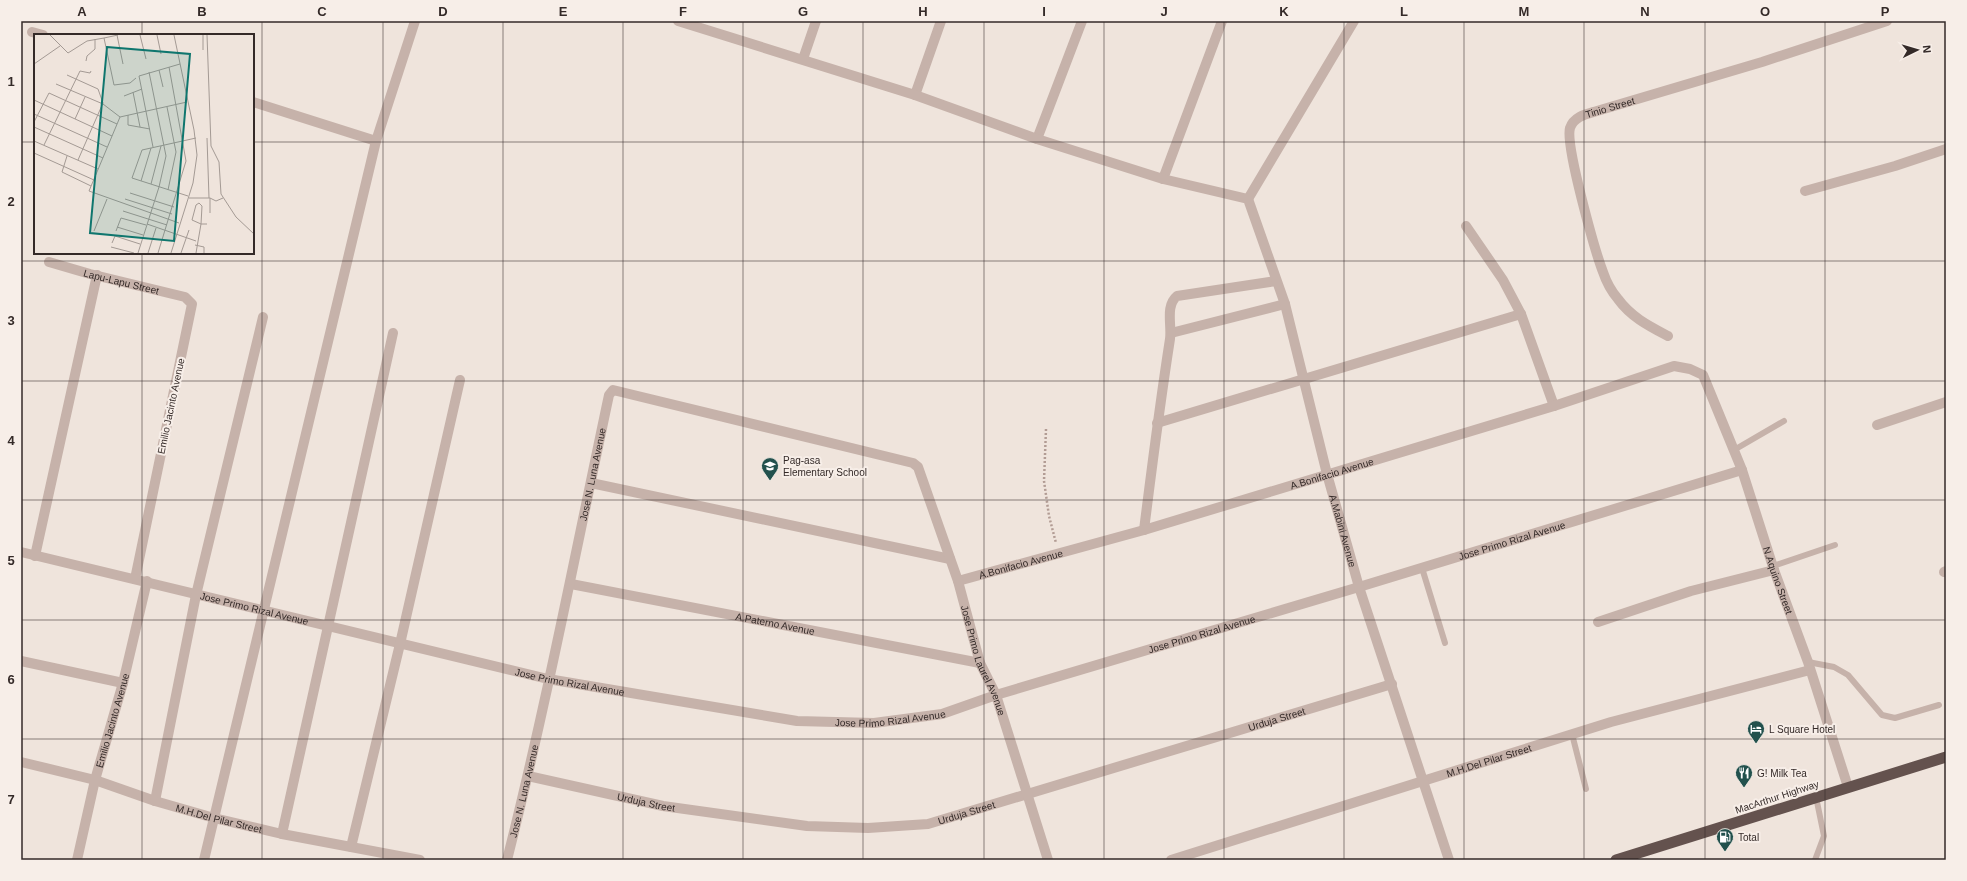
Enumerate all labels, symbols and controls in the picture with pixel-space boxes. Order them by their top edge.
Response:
text: A [77,4,87,19]
text: B [197,4,207,19]
text: C [317,4,327,19]
text: D [438,4,448,19]
text: E [559,4,568,19]
text: F [679,4,687,19]
text: G [798,4,808,19]
text: H [918,4,928,19]
text: I [1042,4,1046,19]
text: J [1160,4,1168,19]
text: K [1279,4,1289,19]
text: L [1400,4,1408,19]
text: M [1519,4,1529,19]
text: N [1640,4,1650,19]
text: O [1760,4,1770,19]
text: P [1881,4,1890,19]
north arrow [1897,30,1937,70]
inset map [34,34,254,254]
text: N [1921,45,1933,54]
text: 1 [7,74,15,89]
street label: Tinio Street [1584,95,1636,120]
text: 2 [7,194,15,209]
street label: Lapu-Lapu Street [82,267,160,296]
text: 3 [7,313,15,328]
street label: Emilio Jacinto Avenue [155,357,187,455]
street label: Jose N. Luna Avenue [577,426,608,522]
text: 4 [7,433,15,448]
place label: Pag-asa Elementary School [783,455,867,478]
street label: A.Bonifacio Avenue [1289,455,1375,491]
school or university icon: Pag-asa Elementary School [760,456,780,481]
street label: A.Mabini Avenue [1328,493,1359,569]
street label: Jose Primo Rizal Avenue [1457,519,1567,562]
street label: N.Aquino Street [1761,545,1795,616]
street label: A.Bonifacio Avenue [977,547,1064,581]
text: 5 [7,553,15,568]
street label: Jose Primo Rizal Avenue [199,590,310,627]
street label: Jose Primo Laurel Avenue [959,604,1008,717]
street label: A.Paterno Avenue [735,610,816,637]
street label: Jose Primo Rizal Avenue [1147,613,1257,655]
street label: Jose Primo Rizal Avenue [514,666,626,697]
text: 6 [7,672,15,687]
street label: Emilio Jacinto Avenue [93,672,131,769]
street label: Urduja Street [1247,705,1307,733]
street label: Jose Primo Rizal Avenue [835,708,947,729]
hotel icon: L Square Hotel [1746,719,1766,744]
place label: L Square Hotel [1769,724,1835,735]
street label: M.H.Del Pilar Street [1445,742,1533,779]
street label: Jose N. Luna Avenue [507,743,540,838]
restaurant icon: G! Milk Tea [1734,763,1754,788]
place label: G! Milk Tea [1757,768,1807,779]
street label: MacArthur Highway [1734,778,1820,816]
street label: Urduja Street [616,790,676,813]
text: 7 [7,792,15,807]
street label: Urduja Street [937,799,996,826]
street label: M.H.Del Pilar Street [175,802,263,835]
fuel station icon: Total [1715,827,1735,852]
place label: Total [1738,832,1759,843]

